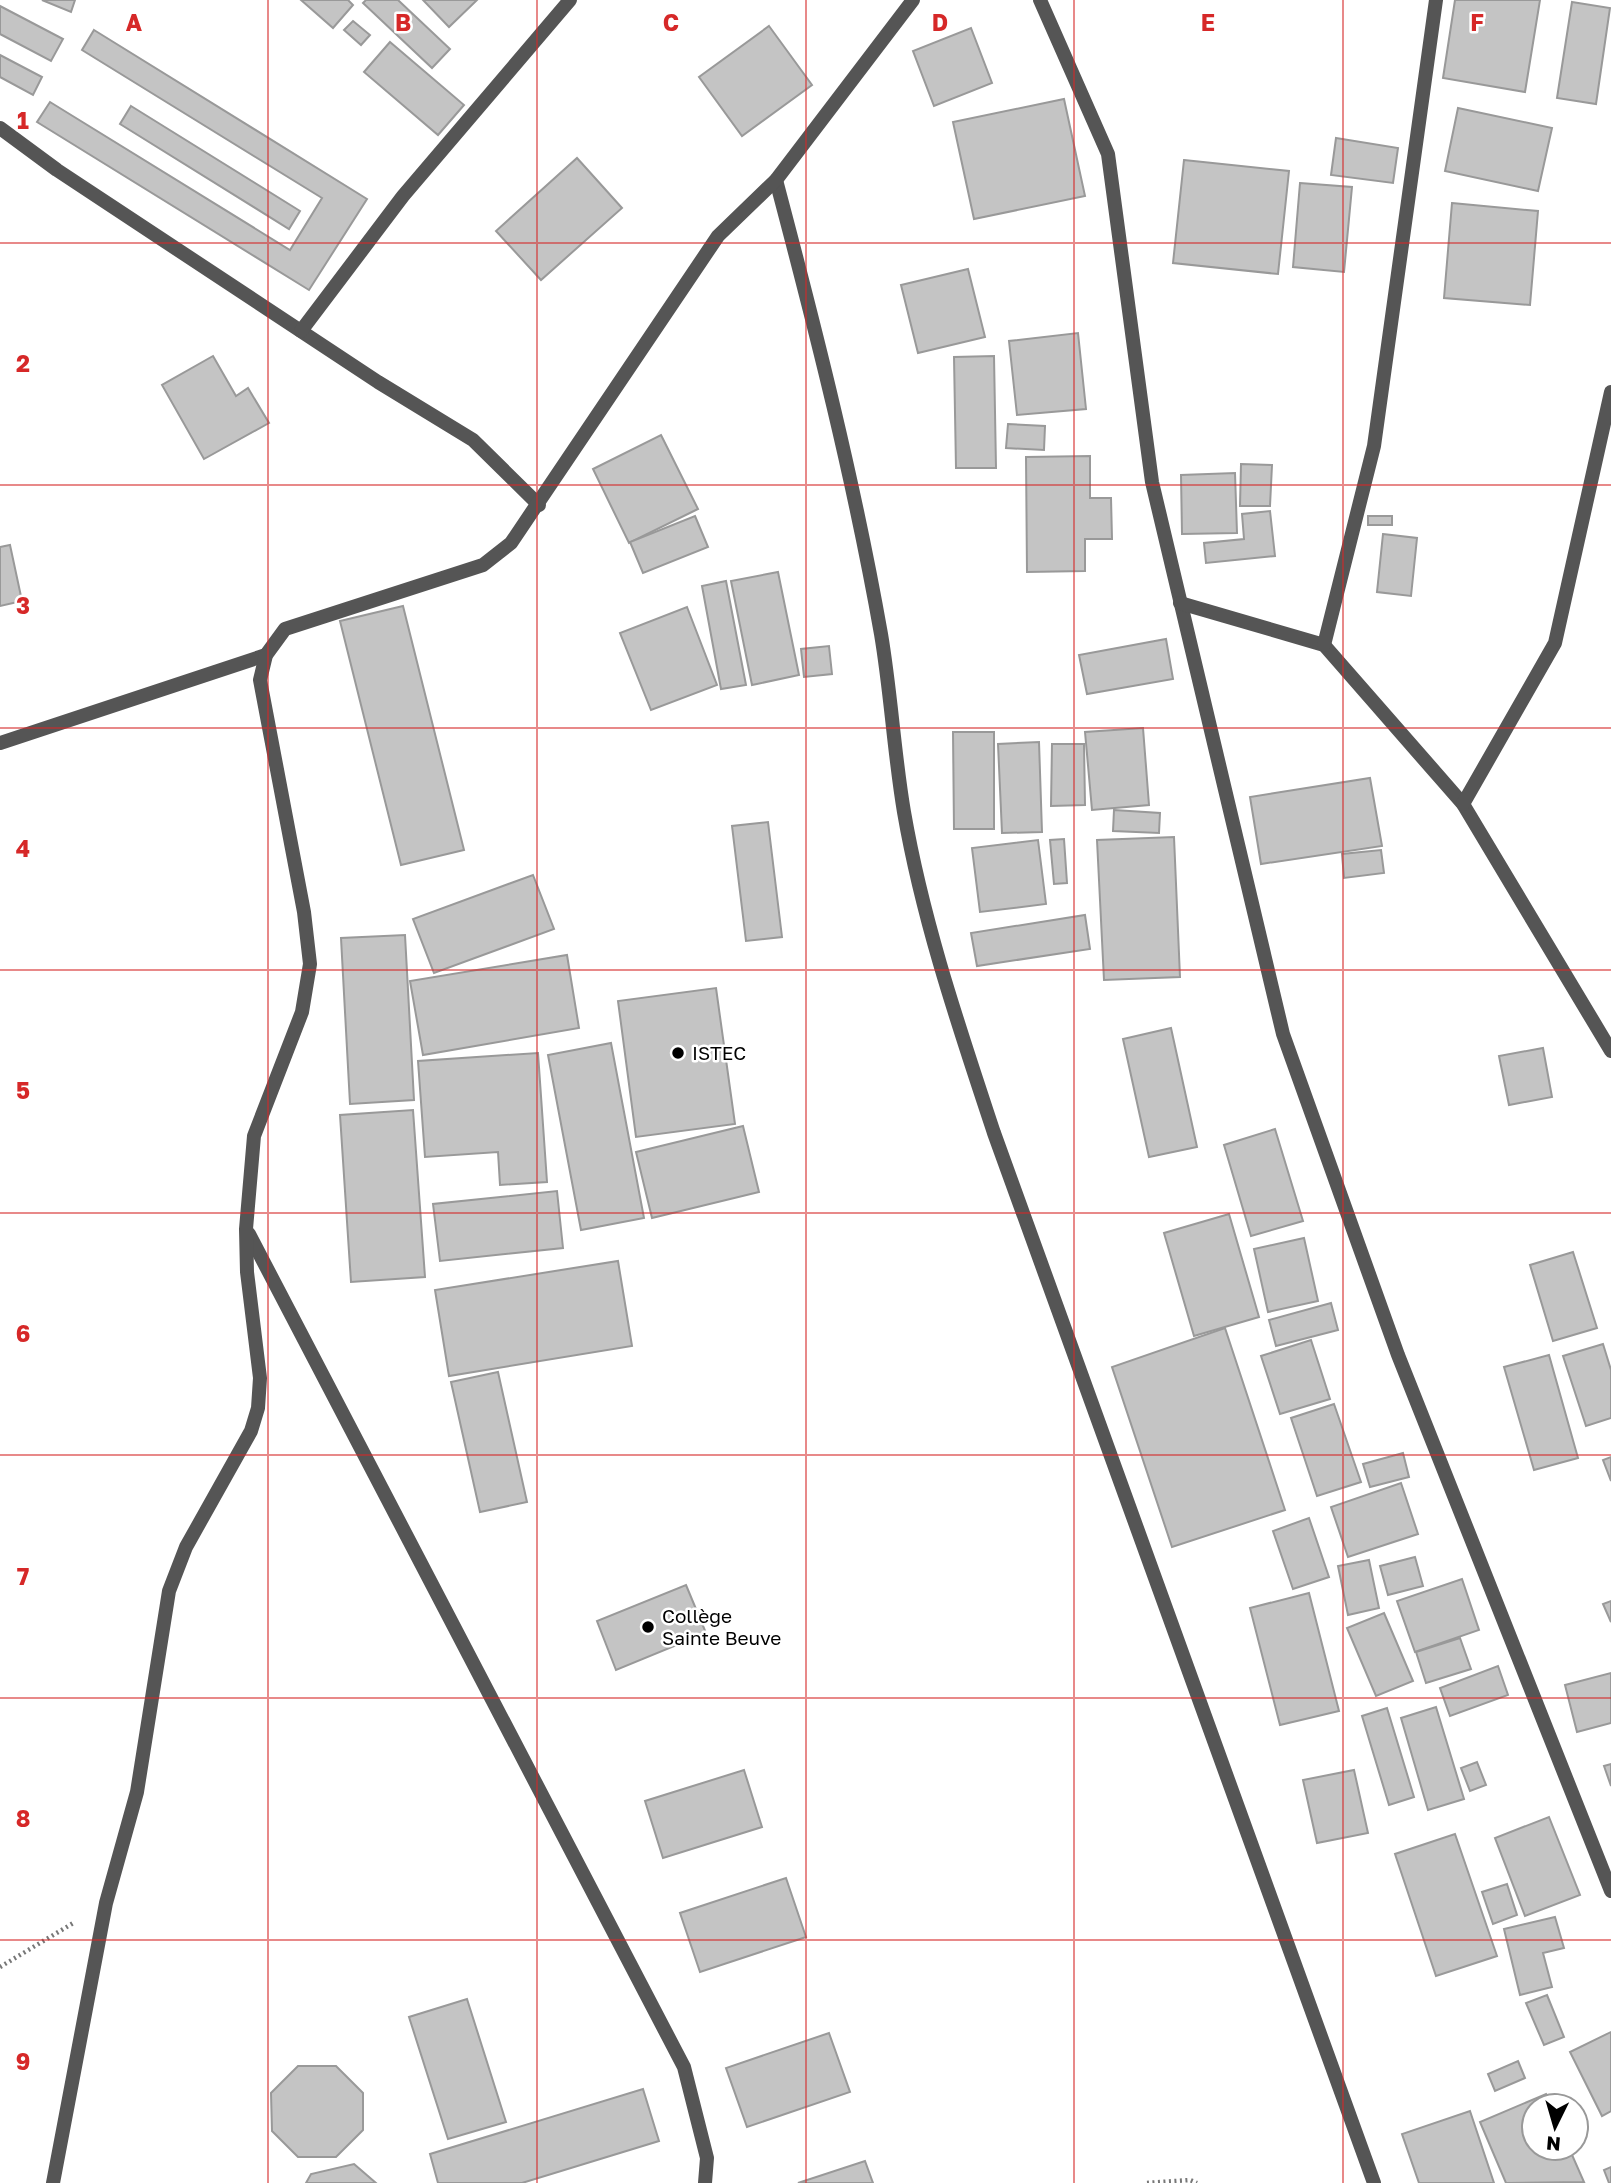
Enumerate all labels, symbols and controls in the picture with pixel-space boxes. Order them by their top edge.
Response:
text: A [126,8,143,36]
text: B [395,8,411,36]
text: C [663,8,679,36]
text: D [932,8,948,36]
text: E [1201,8,1215,36]
text: F [1470,8,1484,36]
text: 1 [17,106,29,134]
text: 2 [16,349,30,377]
text: 3 [16,591,30,619]
text: 4 [16,834,30,862]
place label: ISTEC [692,1041,746,1064]
marker: ISTEC [670,1045,686,1061]
text: 5 [16,1076,30,1104]
text: 6 [16,1319,30,1347]
text: 7 [17,1562,29,1590]
place label: Collège Sainte Beuve [662,1604,781,1649]
marker: Collège Sainte Beuve [640,1619,656,1635]
text: 8 [16,1804,30,1832]
text: 9 [16,2047,30,2075]
north arrow [1520,2092,1590,2162]
text: N [1545,2132,1562,2157]

